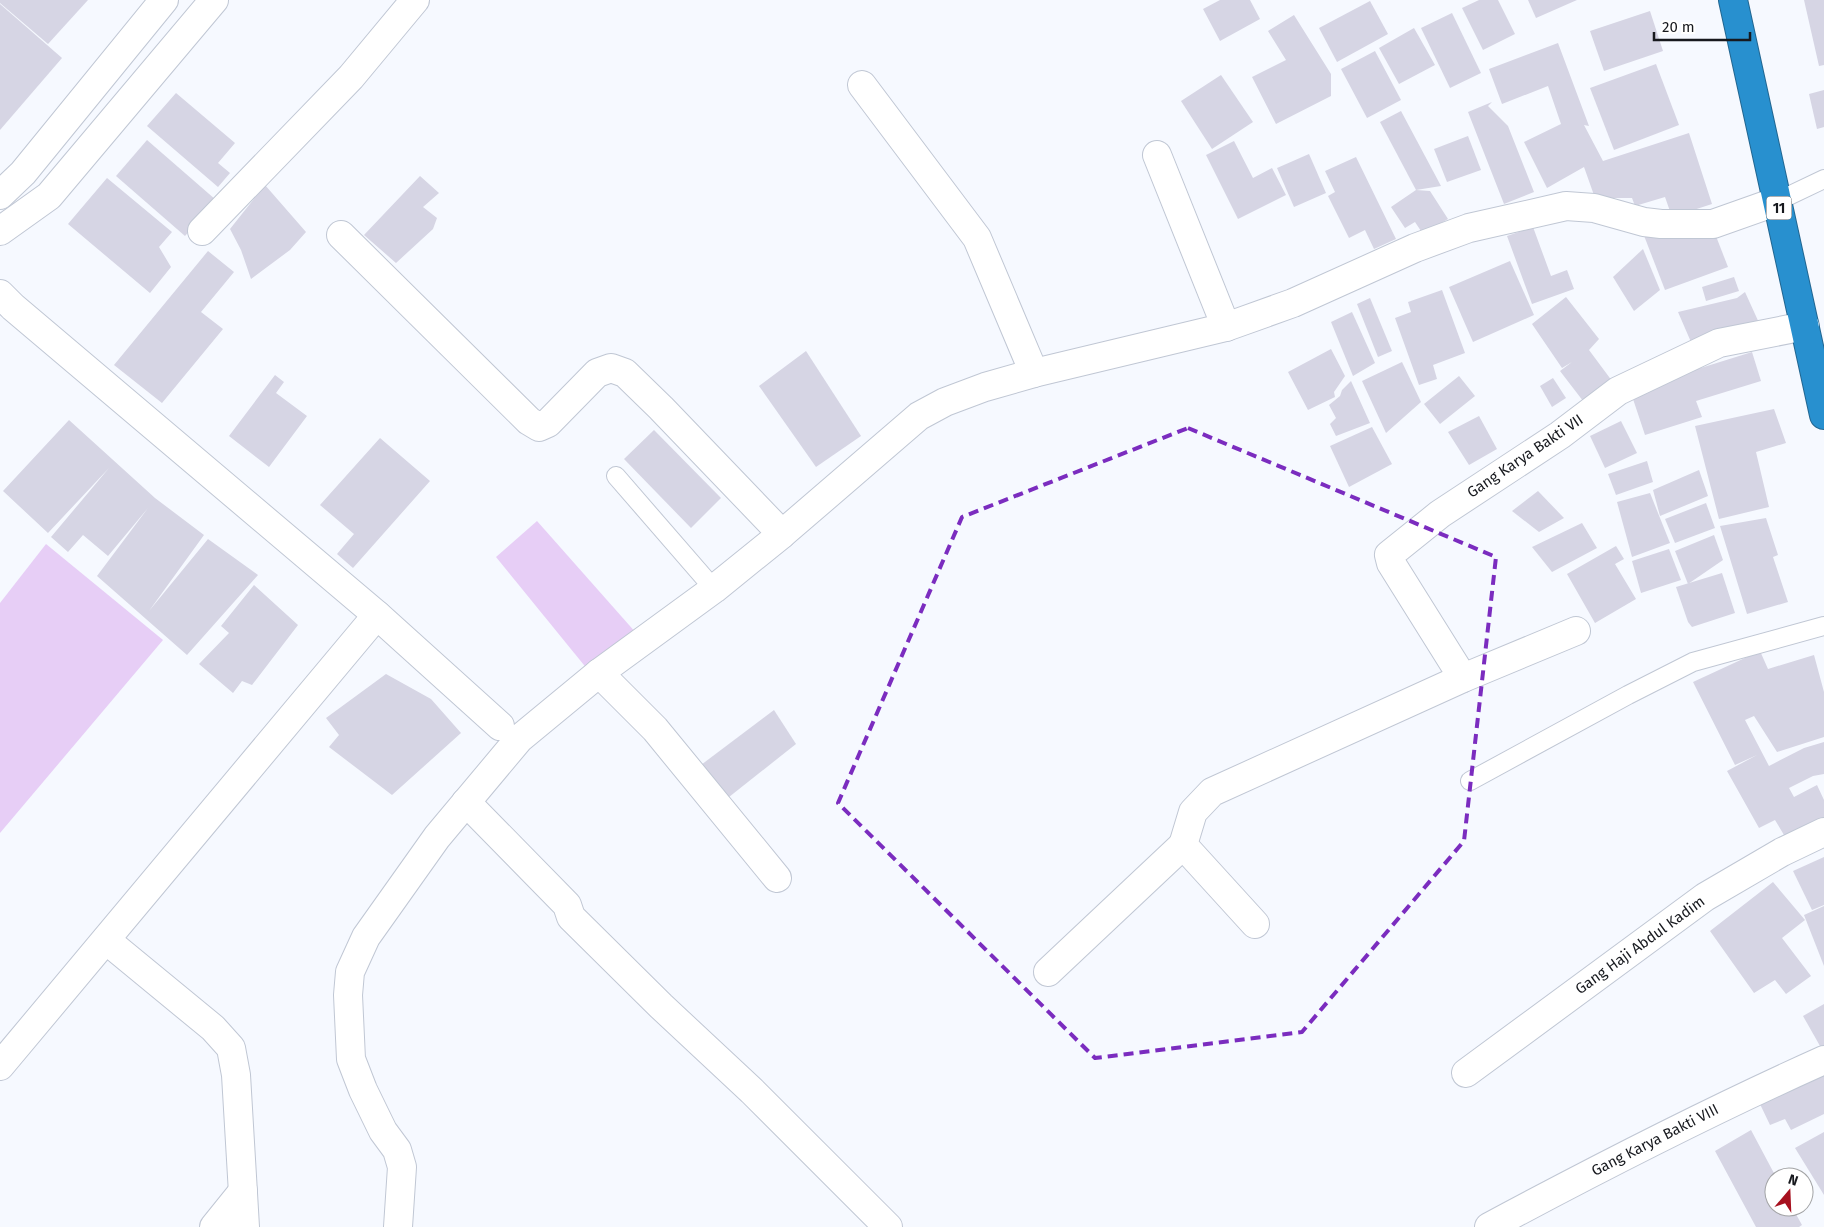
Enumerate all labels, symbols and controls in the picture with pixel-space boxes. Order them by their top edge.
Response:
scale bar [1654,10,1750,42]
text: 20 m [1662,18,1695,36]
road number: 11 [1766,197,1792,220]
street label: Gang Karya Bakti VII [1464,411,1586,501]
street label: Gang Haji Abdul Kadim [1572,892,1708,998]
street label: Gang Karya Bakti VIII [1588,1100,1722,1180]
north arrow [1764,1167,1814,1217]
text: N [1786,1171,1800,1190]

